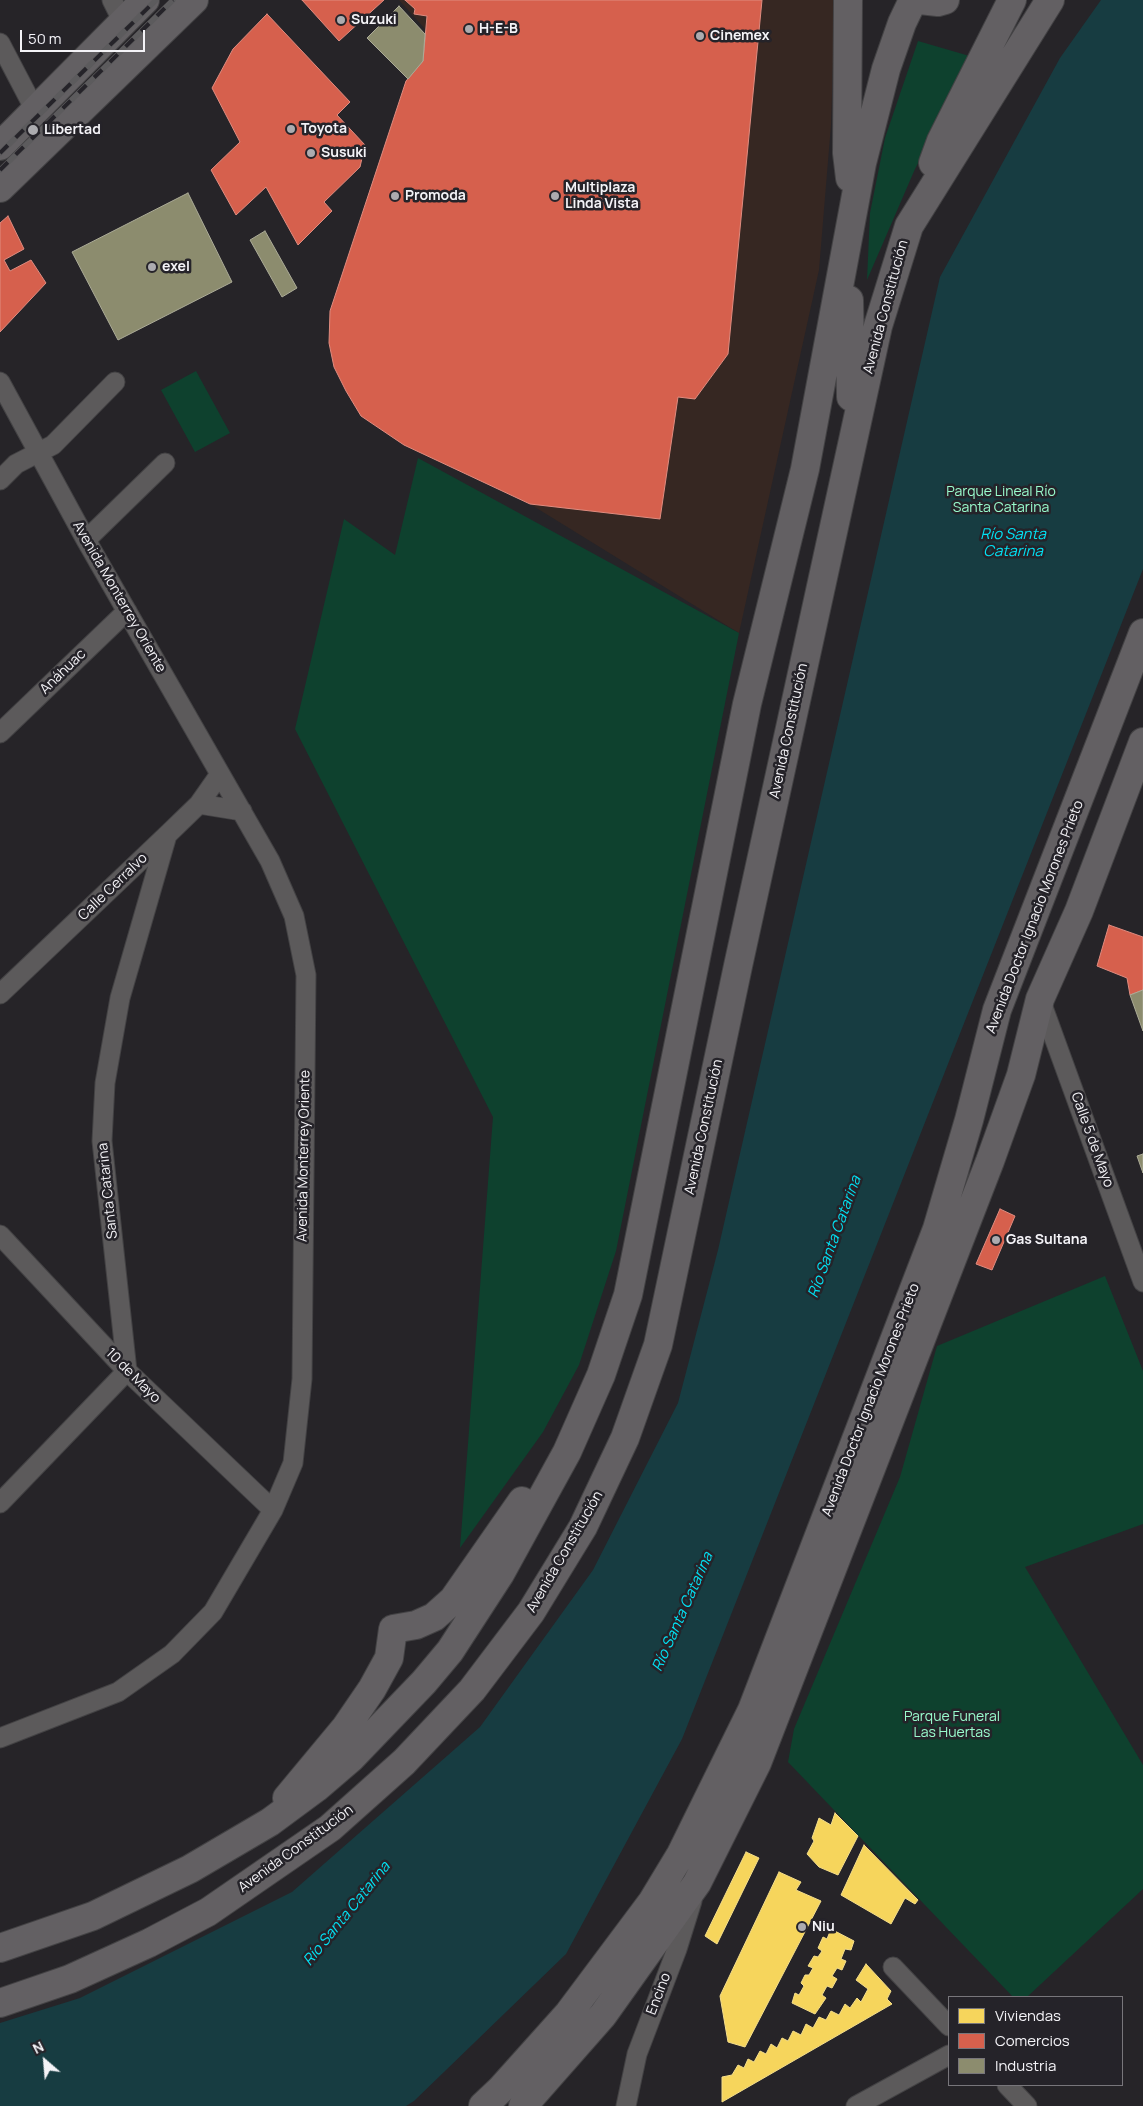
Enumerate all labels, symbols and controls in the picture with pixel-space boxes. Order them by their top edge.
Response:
place label: Suzuki [351,12,397,28]
marker: Suzuki [335,14,347,26]
scale bar [22,20,148,52]
place label: H-E-B [479,21,518,37]
marker: H-E-B [463,23,475,35]
text: 50 m [28,28,62,49]
place label: Cinemex [710,28,769,44]
marker: Cinemex [694,30,706,42]
place label: Toyota [301,121,347,137]
place label: Libertad [44,122,101,138]
marker: Libertad [26,123,40,137]
marker: Toyota [285,123,297,135]
place label: Susuki [321,145,367,161]
marker: Susuki [305,147,317,159]
place label: Multiplaza Linda Vista [565,180,639,212]
place label: Promoda [405,188,466,204]
marker: Promoda [389,190,401,202]
marker: Multiplaza Linda Vista [549,190,561,202]
street label: Avenida Constitución [860,238,912,376]
place label: exel [162,259,190,275]
marker: exel [146,261,158,273]
park label: Parque Lineal Río Santa Catarina [946,484,1056,516]
street label: Avenida Monterrey Oriente [69,518,169,676]
water label: Río Santa Catarina [980,526,1046,561]
street label: Anáhuac [37,646,89,698]
street label: Avenida Constitución [766,662,812,800]
street label: Avenida Doctor Ignacio Morones Prieto [983,798,1087,1036]
street label: Calle Cerralvo [75,850,151,924]
street label: Avenida Constitución [681,1058,727,1196]
street label: Avenida Monterrey Oriente [294,1070,314,1242]
street label: Calle 5 de Mayo [1067,1090,1117,1190]
street label: Santa Catarina [95,1142,121,1240]
water label: Río Santa Catarina [805,1174,865,1300]
place label: Gas Sultana [1006,1232,1088,1248]
marker: Gas Sultana [990,1234,1002,1246]
street label: Avenida Doctor Ignacio Morones Prieto [819,1281,923,1519]
street label: 10 de Mayo [102,1345,164,1407]
street label: Avenida Constitución [523,1488,607,1616]
water label: Río Santa Catarina [649,1550,717,1674]
park label: Parque Funeral Las Huertas [904,1709,1000,1741]
street label: Avenida Constitución [235,1802,357,1896]
water label: Río Santa Catarina [300,1859,394,1969]
place label: Niu [812,1919,835,1935]
marker: Niu [796,1921,808,1933]
street label: Encino [643,1971,675,2017]
legend [948,1996,1123,2086]
text: Viviendas [995,2005,1061,2026]
text: Comercios [995,2030,1070,2051]
north arrow [20,2036,70,2086]
text: N [29,2036,47,2058]
text: Industria [995,2055,1056,2076]

